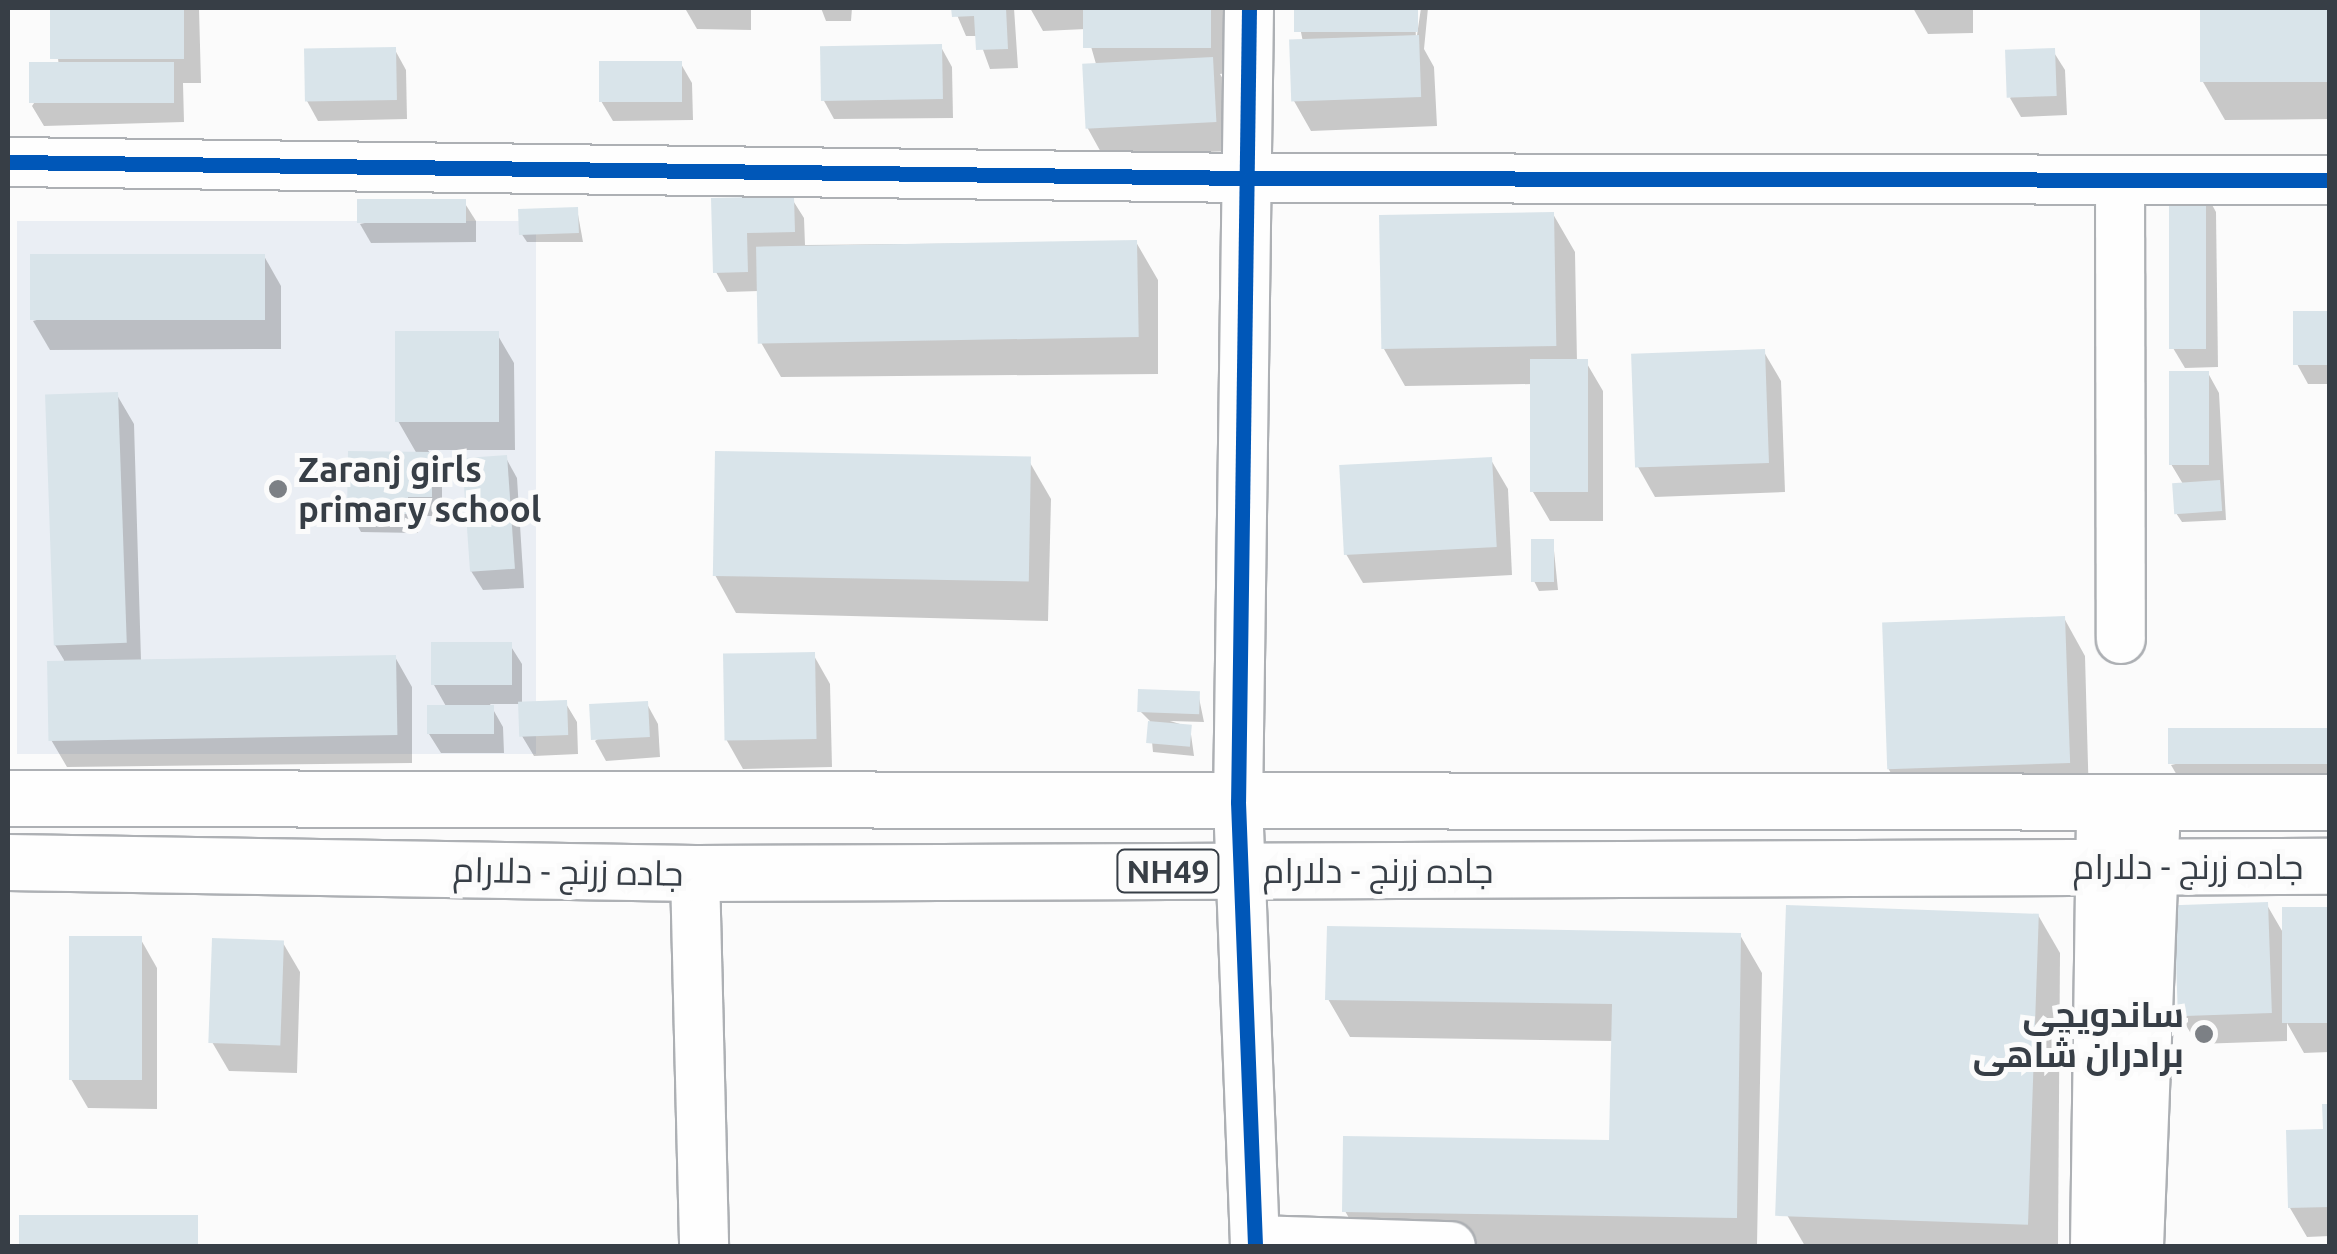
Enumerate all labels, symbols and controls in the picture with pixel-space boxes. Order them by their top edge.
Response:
place label: Zaranj girls primary school [298,448,541,530]
marker: Zaranj girls primary school [267,478,289,500]
road number: NH49 [1116,844,1220,898]
street label: جاده زرنج - دلارام [2073,845,2303,887]
street label: جاده زرنج - دلارام [452,848,684,894]
street label: جاده زرنج - دلارام [1263,849,1493,891]
place label: ساندویچی برادران شاهی [1973,993,2184,1075]
marker: ساندویچی برادران شاهی [2193,1023,2215,1045]

